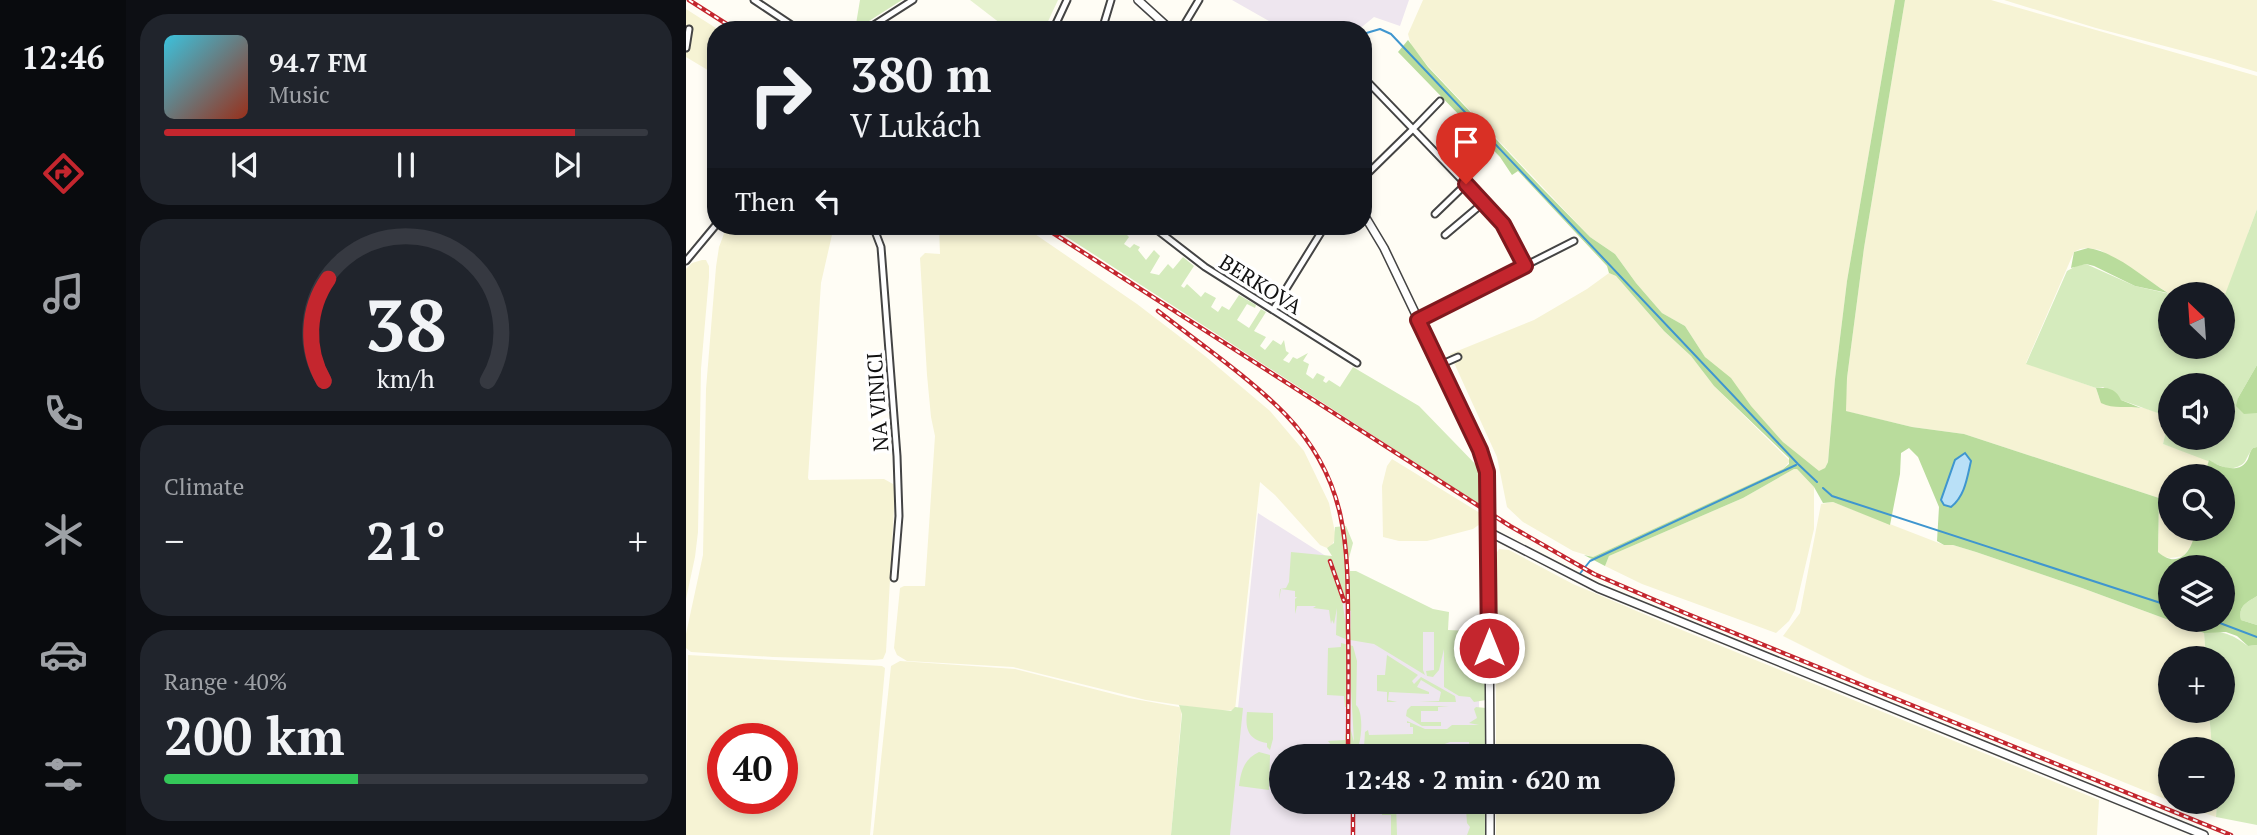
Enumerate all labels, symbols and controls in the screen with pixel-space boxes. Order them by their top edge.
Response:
text: 12:46 [21,36,105,78]
text: 380 m [850,41,992,106]
text: 94.7 FM [269,45,367,79]
icon: right [735,49,826,140]
text: Music [269,79,330,110]
text: V Lukách [850,104,981,146]
pin [1436,112,1496,184]
icon: arrive [1447,123,1485,161]
icon: previous [226,146,264,184]
icon: pause [387,146,425,184]
icon: next [548,146,586,184]
icon: directions [39,149,88,198]
icon: left [809,182,847,220]
text: Then [735,184,795,218]
street label: BERKOVA [1214,248,1308,321]
icon: music [39,269,88,318]
text: 38 [365,275,447,372]
north arrow [2158,282,2235,359]
map controls [2158,282,2235,814]
street label: NA VINICI [860,352,894,452]
text: km/h [377,362,435,395]
button: sound [2158,373,2235,450]
icon: phone [39,389,88,438]
button: search [2158,464,2235,541]
text: Climate [164,471,244,502]
text: 21° [366,506,446,575]
icon: climate [39,510,88,559]
text: − [164,516,184,566]
text: + [628,516,648,566]
button: layers [2158,555,2235,632]
position arrow [1452,611,1526,685]
icon: car [39,630,88,679]
button: + [2158,646,2235,723]
text: Range · 40% [164,666,287,697]
text: 200 km [164,701,345,770]
speed limit sign: 40 [707,723,798,814]
button: − [2158,737,2235,814]
icon: filters [39,750,88,799]
text: 12:48 · 2 min · 620 m [1343,762,1601,796]

